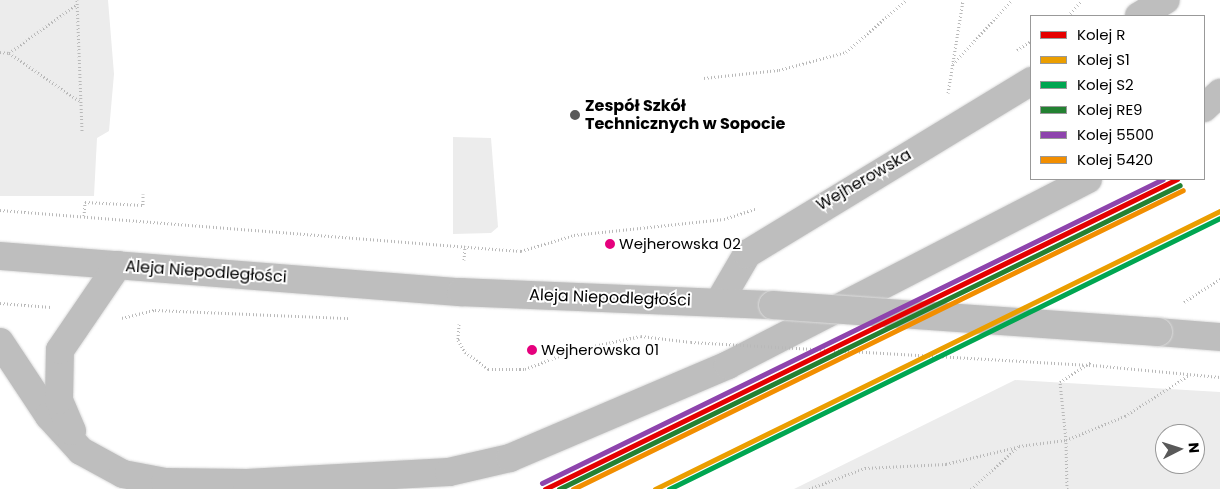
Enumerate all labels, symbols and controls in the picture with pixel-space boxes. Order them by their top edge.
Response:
legend [1030,15,1205,180]
text: Kolej R [1077,24,1125,45]
text: Kolej S1 [1077,49,1130,70]
text: Kolej S2 [1077,74,1134,95]
place label: Zespół Szkół Technicznych w Sopocie [585,96,785,134]
text: Kolej RE9 [1077,99,1143,120]
marker: Zespół Szkół Technicznych w Sopocie [569,109,581,121]
text: Kolej 5500 [1077,124,1154,145]
street label: Wejherowska [813,145,915,215]
text: Kolej 5420 [1077,149,1153,170]
place label: Wejherowska 02 [619,235,741,253]
marker: Wejherowska 02 [605,239,615,249]
street label: Aleja Niepodległości [125,257,287,287]
street label: Aleja Niepodległości [529,286,691,310]
place label: Wejherowska 01 [541,341,659,359]
marker: Wejherowska 01 [527,345,537,355]
north arrow [1155,424,1205,474]
text: N [1184,442,1204,454]

